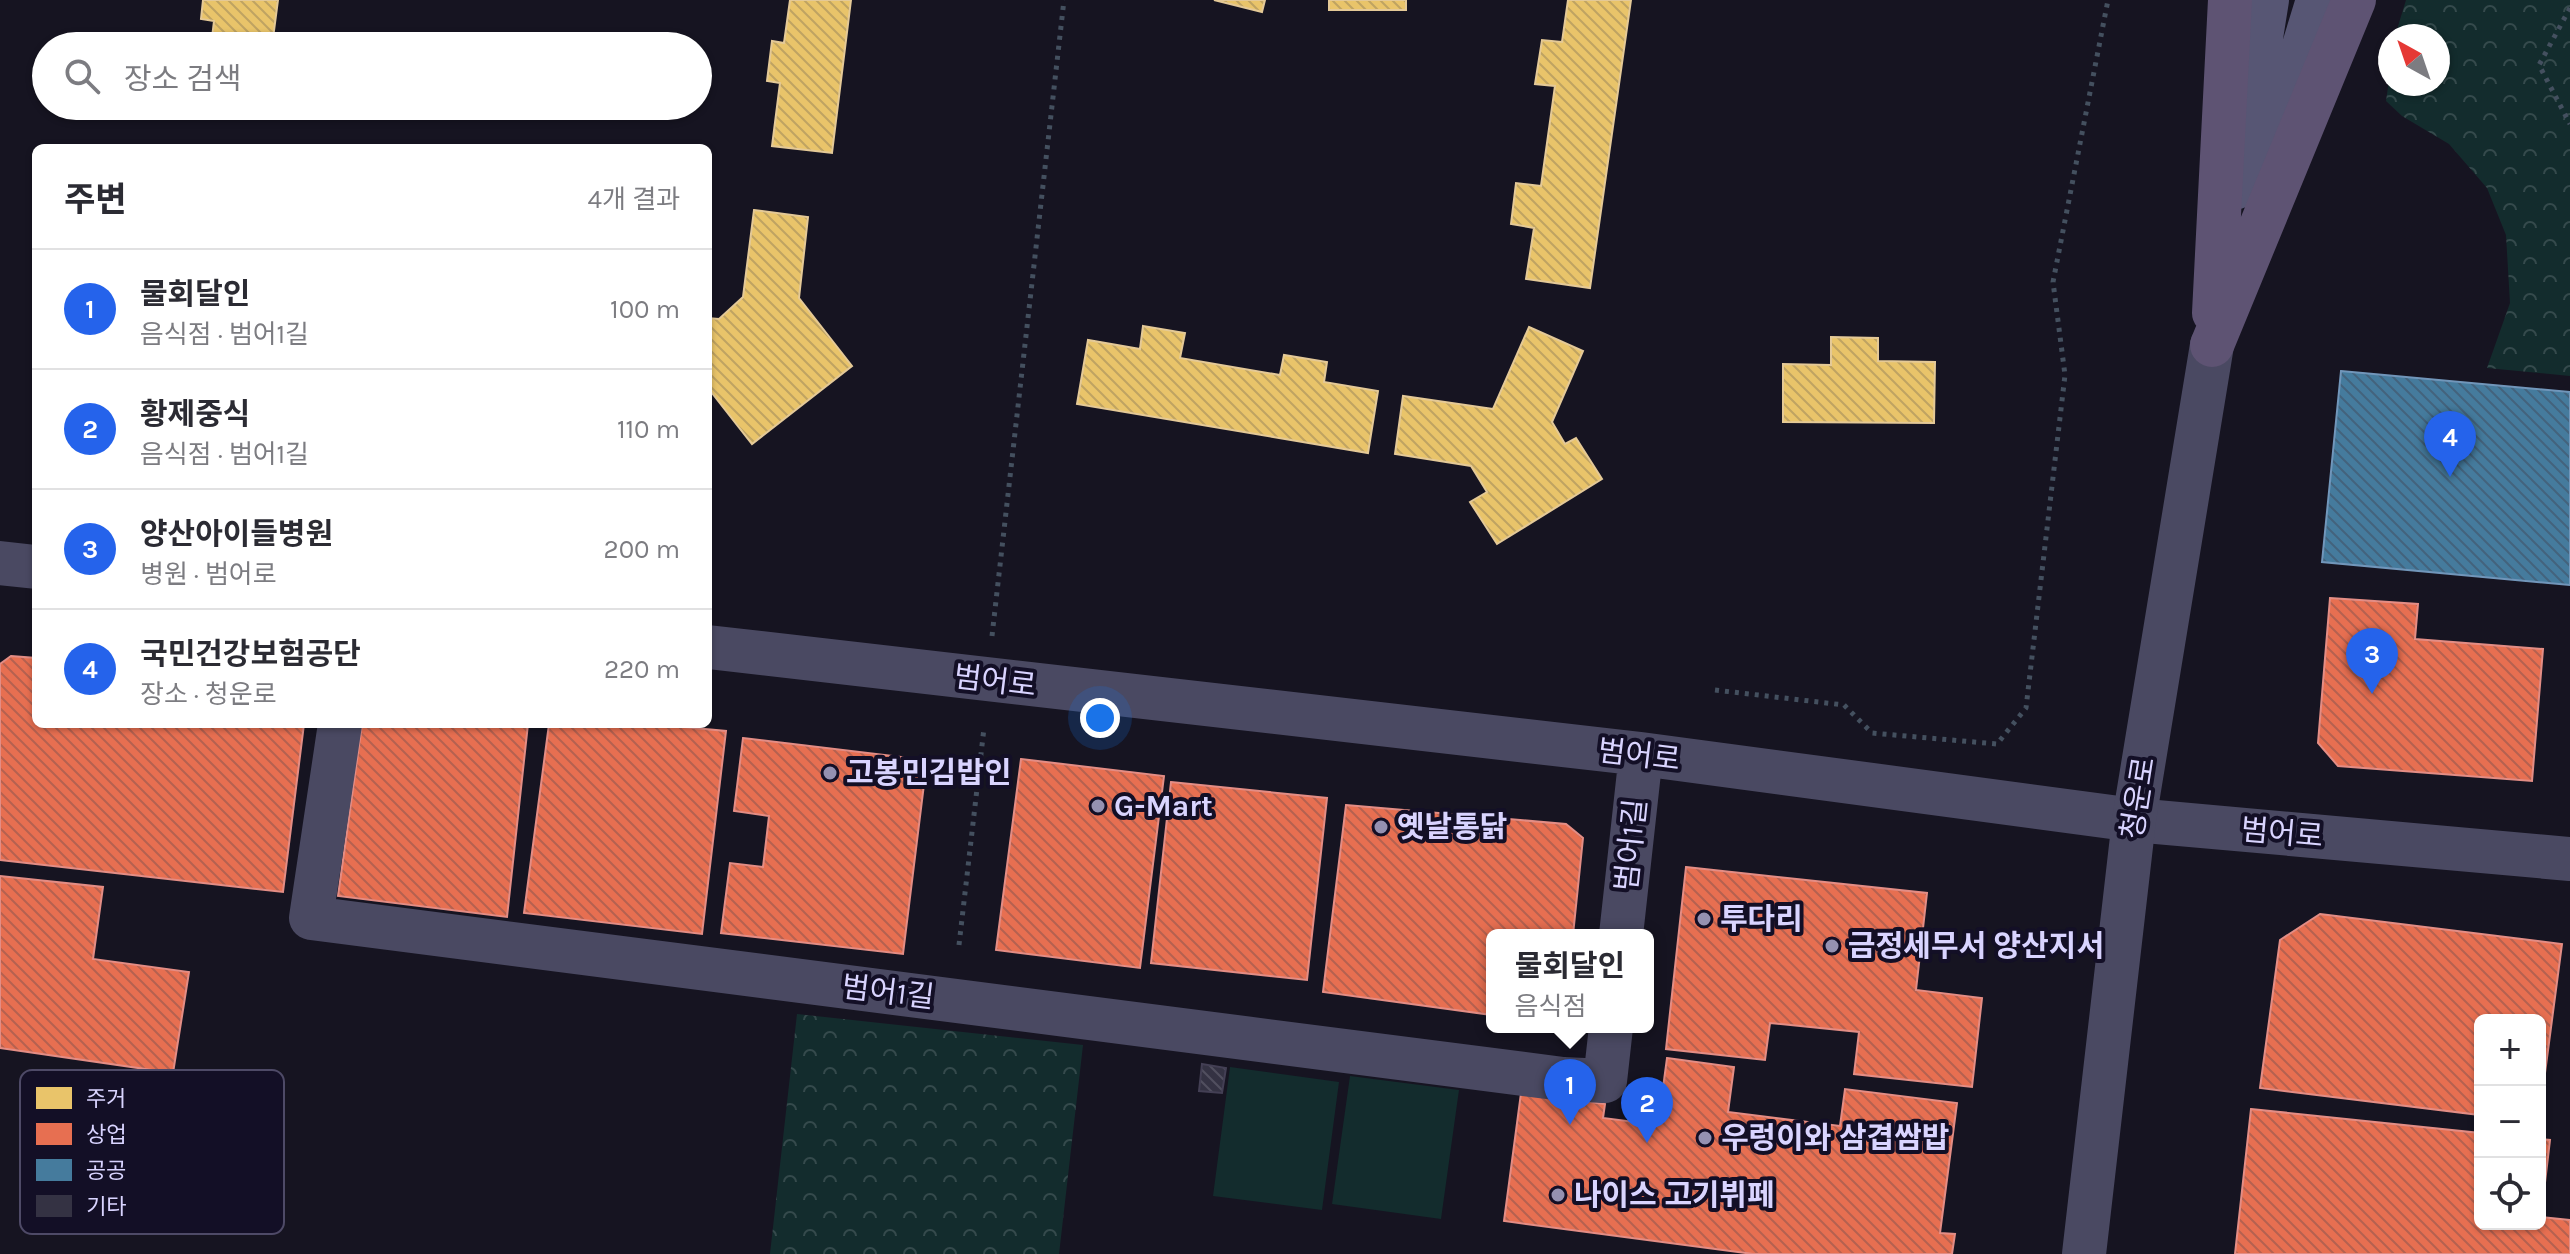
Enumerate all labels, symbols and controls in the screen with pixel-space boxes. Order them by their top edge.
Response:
north arrow [2378,24,2450,96]
search box [32,32,712,120]
icon: search [60,54,104,98]
text: 장소 검색 [124,61,242,97]
text: 주변 [64,180,127,220]
text: 4개 결과 [588,184,680,215]
text: 물회달인 [140,276,250,312]
text: 1 [85,294,95,325]
text: 100 m [610,294,680,325]
text: 음식점 · 범어1길 [140,319,309,350]
text: 황제중식 [140,396,250,432]
pin: 4 [2424,411,2476,477]
text: 2 [82,414,98,445]
text: 110 m [617,414,680,445]
text: 음식점 · 범어1길 [140,439,309,470]
text: 양산아이들병원 [140,516,333,552]
text: 3 [82,534,98,565]
text: 200 m [604,534,680,565]
text: 병원 · 범어로 [140,559,277,590]
pin: 3 [2346,628,2398,694]
text: 국민건강보험공단 [140,636,361,672]
text: 4 [82,654,98,685]
text: 220 m [604,654,680,685]
street label: 범어로 [952,658,1038,704]
text: 장소 · 청운로 [140,679,277,710]
your location [1080,698,1120,738]
street label: 범어로 [1596,732,1682,778]
street label: 청운로 [2114,754,2162,842]
place label: 고봉민김밥인 [846,755,1012,791]
marker: 고봉민김밥인 [821,764,839,782]
place label: G-Mart [1114,788,1213,824]
marker: G-Mart [1089,797,1107,815]
street label: 범어1길 [1608,797,1654,893]
place label: 옛날통닭 [1397,809,1507,845]
street label: 범어로 [2239,811,2325,855]
marker: 옛날통닭 [1372,818,1390,836]
place label: 투다리 [1720,901,1803,937]
marker: 투다리 [1695,910,1713,928]
place label: 금정세무서 양산지서 [1848,928,2104,964]
popup [1486,929,1654,1033]
marker: 금정세무서 양산지서 [1823,937,1841,955]
text: 물회달인 [1515,948,1625,984]
street label: 범어1길 [840,968,936,1016]
text: 음식점 [1515,991,1587,1022]
map controls [2474,1014,2546,1230]
button: + [2474,1014,2546,1086]
pin: 1 [1544,1059,1596,1125]
legend [20,1070,284,1234]
pin: 2 [1621,1077,1673,1143]
text: 주거 [86,1086,126,1112]
button: − [2474,1086,2546,1158]
place label: 우렁이와 삼겹쌈밥 [1721,1120,1949,1156]
text: 상업 [86,1122,126,1148]
marker: 우렁이와 삼겹쌈밥 [1696,1129,1714,1147]
text: 공공 [86,1158,126,1184]
button: locate [2474,1158,2546,1230]
place label: 나이스 고기뷔페 [1574,1177,1775,1213]
marker: 나이스 고기뷔페 [1549,1186,1567,1204]
text: 기타 [86,1194,126,1220]

